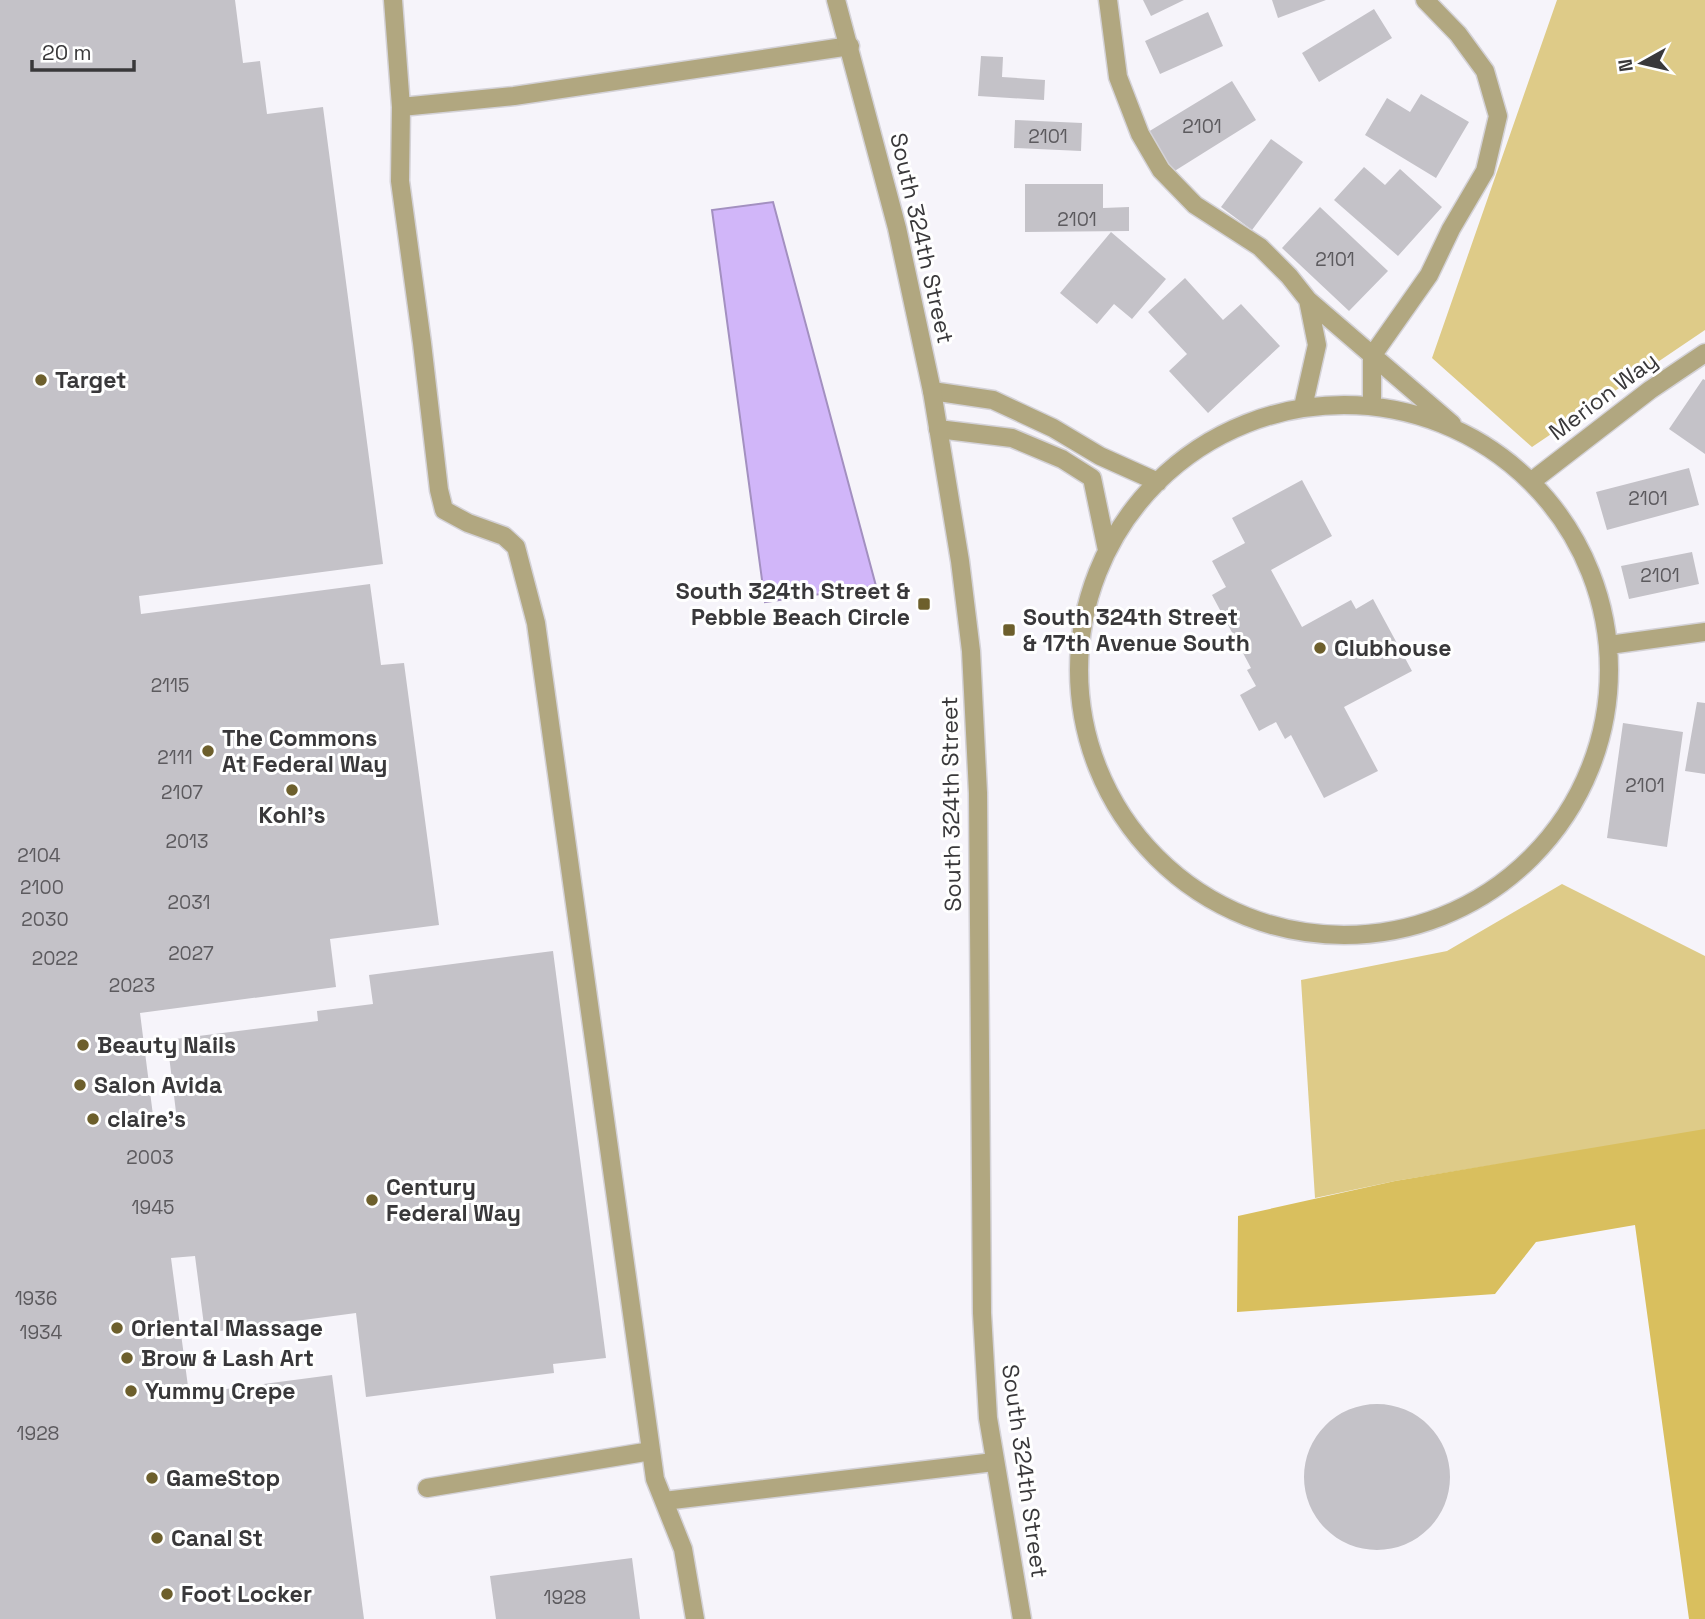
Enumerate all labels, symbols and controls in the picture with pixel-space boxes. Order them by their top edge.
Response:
scale bar [32,28,133,72]
north arrow [1607,28,1677,98]
text: 20 m [42,39,92,66]
text: N [1612,57,1639,73]
house number: 2101 [1182,114,1222,139]
house number: 2101 [1028,124,1068,149]
street label: South 324th Street [883,130,961,346]
house number: 2101 [1057,207,1097,232]
house number: 2101 [1315,247,1355,272]
street label: Merion Way [1543,345,1663,447]
place label: Target [55,365,127,395]
marker: Target [33,372,49,388]
house number: 2101 [1628,486,1668,511]
house number: 2101 [1640,563,1680,588]
place label: South 324th Street & Pebble Beach Circle [676,576,910,632]
marker: South 324th Street & Pebble Beach Circle [916,596,932,612]
place label: South 324th Street & 17th Avenue South [1023,602,1250,658]
marker: South 324th Street & 17th Avenue South [1001,622,1017,638]
place label: Clubhouse [1334,633,1452,663]
marker: Clubhouse [1312,640,1328,656]
house number: 2115 [151,673,189,698]
street label: South 324th Street [934,696,968,912]
place label: The Commons At Federal Way [222,723,387,779]
marker: The Commons At Federal Way [200,743,216,759]
house number: 2111 [157,745,193,770]
house number: 2101 [1625,773,1665,798]
house number: 2107 [161,780,203,805]
marker: Kohl's [284,782,300,798]
place label: Kohl's [258,800,326,830]
house number: 2013 [165,829,209,854]
house number: 2104 [17,843,61,868]
house number: 2100 [20,875,64,900]
house number: 2031 [168,890,210,915]
house number: 2030 [21,907,69,932]
house number: 2027 [168,941,214,966]
house number: 2022 [32,946,78,971]
house number: 2023 [109,973,155,998]
place label: Beauty Nails [97,1030,236,1060]
marker: Beauty Nails [75,1037,91,1053]
place label: Salon Avida [94,1070,222,1100]
marker: Salon Avida [72,1077,88,1093]
place label: claire's [107,1104,186,1134]
marker: claire's [85,1111,101,1127]
house number: 2003 [126,1145,174,1170]
place label: Century Federal Way [386,1172,521,1228]
marker: Century Federal Way [364,1192,380,1208]
house number: 1945 [132,1195,174,1220]
house number: 1936 [15,1286,57,1311]
place label: Oriental Massage [131,1313,323,1343]
house number: 1934 [20,1320,63,1345]
marker: Oriental Massage [109,1320,125,1336]
place label: Brow & Lash Art [141,1343,314,1373]
marker: Brow & Lash Art [119,1350,135,1366]
street label: South 324th Street [995,1362,1055,1580]
place label: Yummy Crepe [145,1376,296,1406]
marker: Yummy Crepe [123,1383,139,1399]
house number: 1928 [17,1421,59,1446]
place label: GameStop [166,1463,280,1493]
marker: GameStop [144,1470,160,1486]
place label: Canal St [171,1523,263,1553]
marker: Canal St [149,1530,165,1546]
place label: Foot Locker [181,1579,312,1609]
house number: 1928 [544,1585,586,1610]
marker: Foot Locker [159,1586,175,1602]

